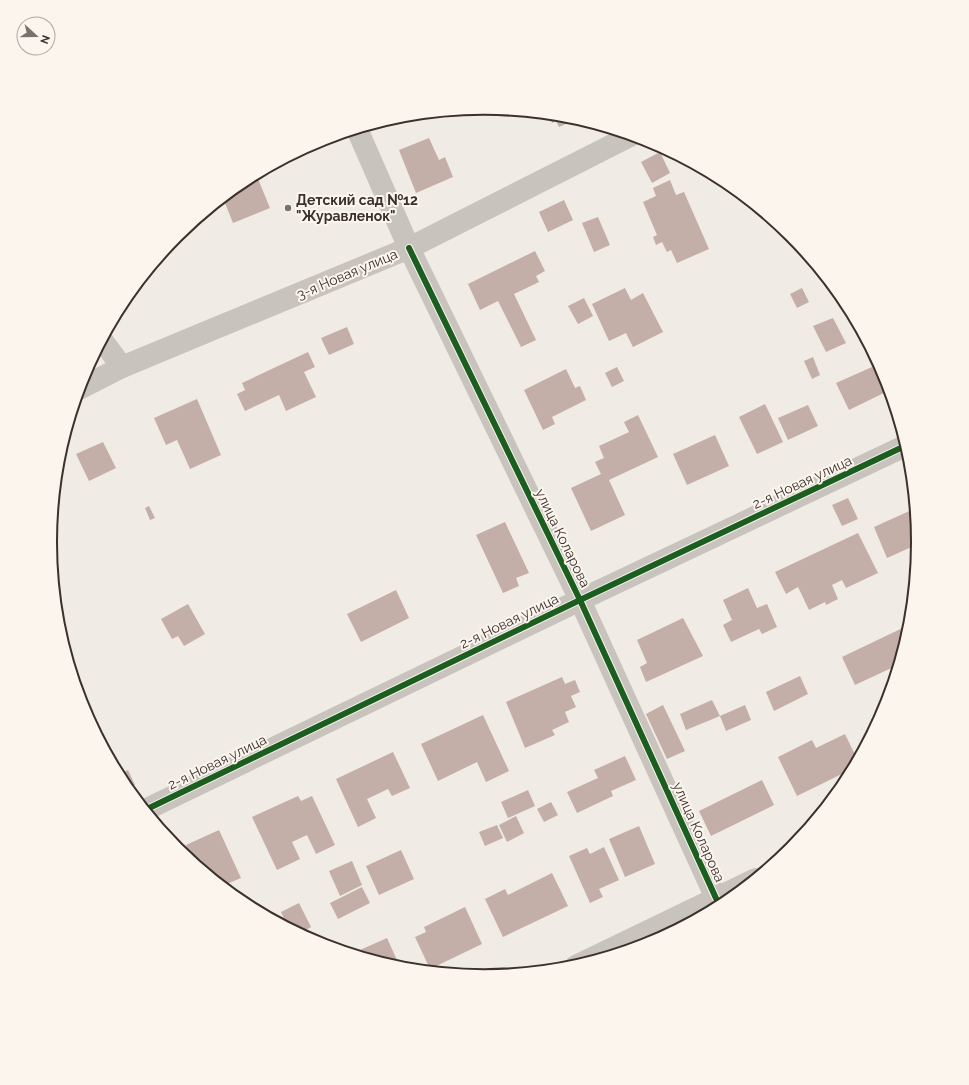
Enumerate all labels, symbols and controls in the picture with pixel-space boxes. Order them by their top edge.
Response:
north arrow [16,16,56,56]
text: N [37,33,52,46]
place label: Детский сад №12 "Журавленок" [296,192,418,224]
marker: Детский сад №12 "Журавленок" [283,203,293,213]
street label: 3-я Новая улица [294,246,400,302]
street label: 2-я Новая улица [750,452,854,512]
street label: улица Коларова [532,486,594,590]
street label: 2-я Новая улица [457,590,561,652]
street label: 2-я Новая улица [165,731,269,793]
street label: улица Коларова [670,780,728,884]

